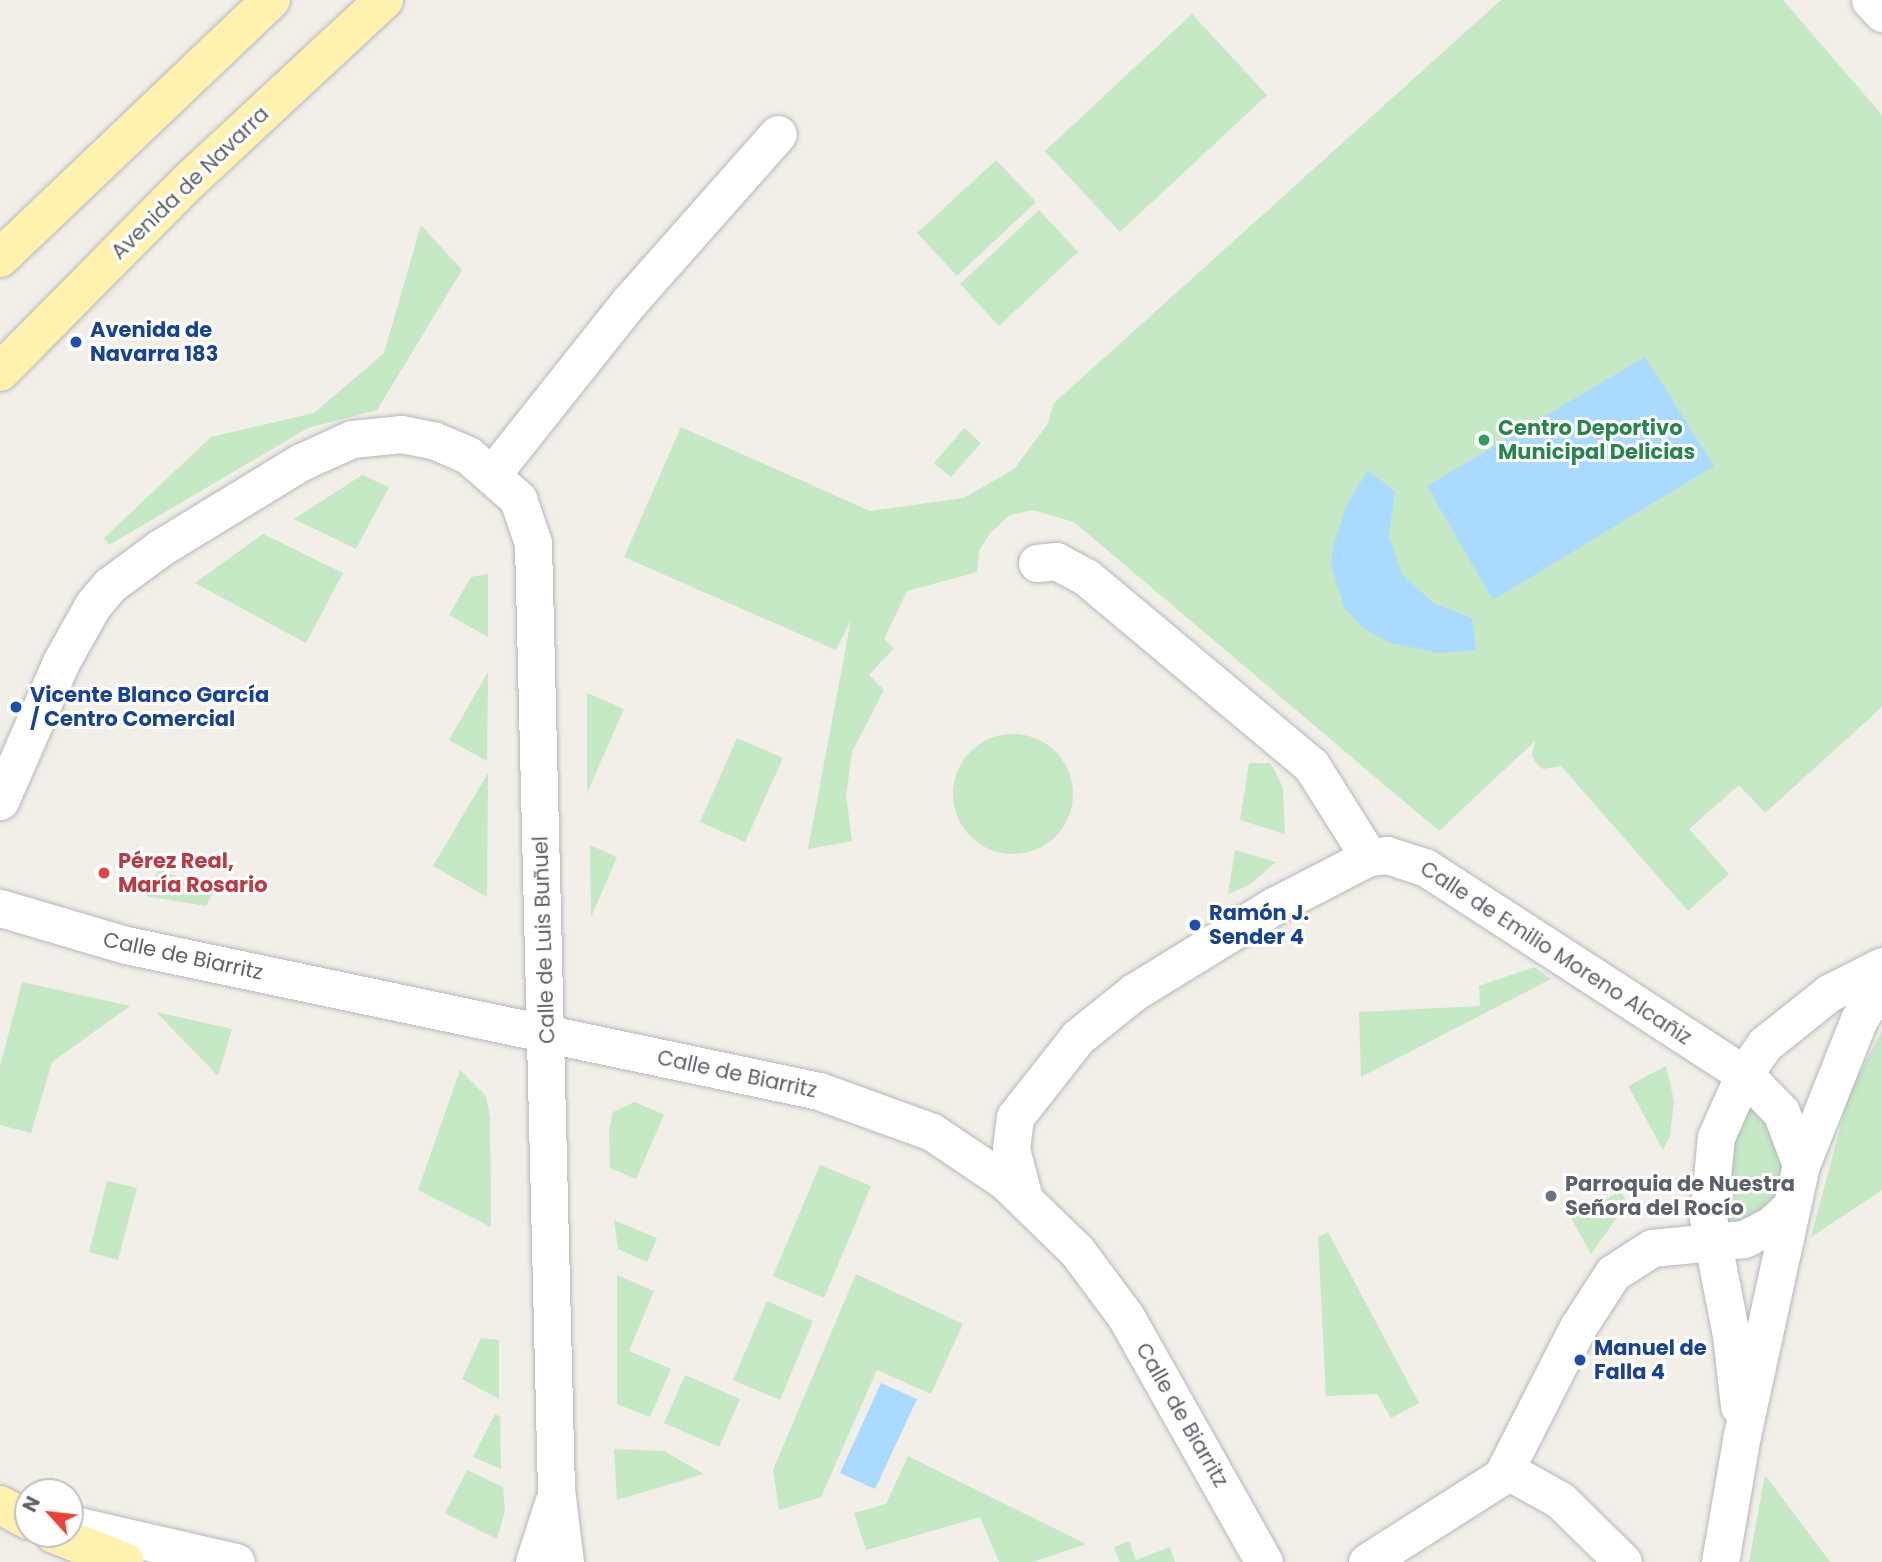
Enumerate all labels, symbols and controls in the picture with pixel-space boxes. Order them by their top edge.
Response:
street label: Avenida de Navarra [106,101,274,265]
place label: Avenida de Navarra 183 [90,317,218,367]
marker: Avenida de Navarra 183 [68,334,84,350]
place label: Centro Deportivo Municipal Delicias [1498,415,1695,465]
marker: Centro Deportivo Municipal Delicias [1476,432,1492,448]
place label: Vicente Blanco García / Centro Comercial [30,682,269,732]
marker: Vicente Blanco García / Centro Comercial [8,699,24,715]
street label: Calle de Luis Buñuel [528,836,560,1044]
place label: Pérez Real, María Rosario [118,848,268,898]
street label: Calle de Emilio Moreno Alcañiz [1416,856,1696,1050]
marker: Pérez Real, María Rosario [96,865,112,881]
place label: Ramón J. Sender 4 [1209,900,1309,950]
marker: Ramón J. Sender 4 [1187,917,1203,933]
street label: Calle de Biarritz [101,927,265,985]
street label: Calle de Biarritz [655,1045,819,1103]
place label: Parroquia de Nuestra Señora del Rocío [1565,1171,1795,1221]
marker: Parroquia de Nuestra Señora del Rocío [1543,1188,1559,1204]
place label: Manuel de Falla 4 [1594,1335,1707,1385]
street label: Calle de Biarritz [1130,1338,1234,1492]
marker: Manuel de Falla 4 [1572,1352,1588,1368]
north arrow [14,1478,84,1548]
text: N [16,1492,47,1517]

